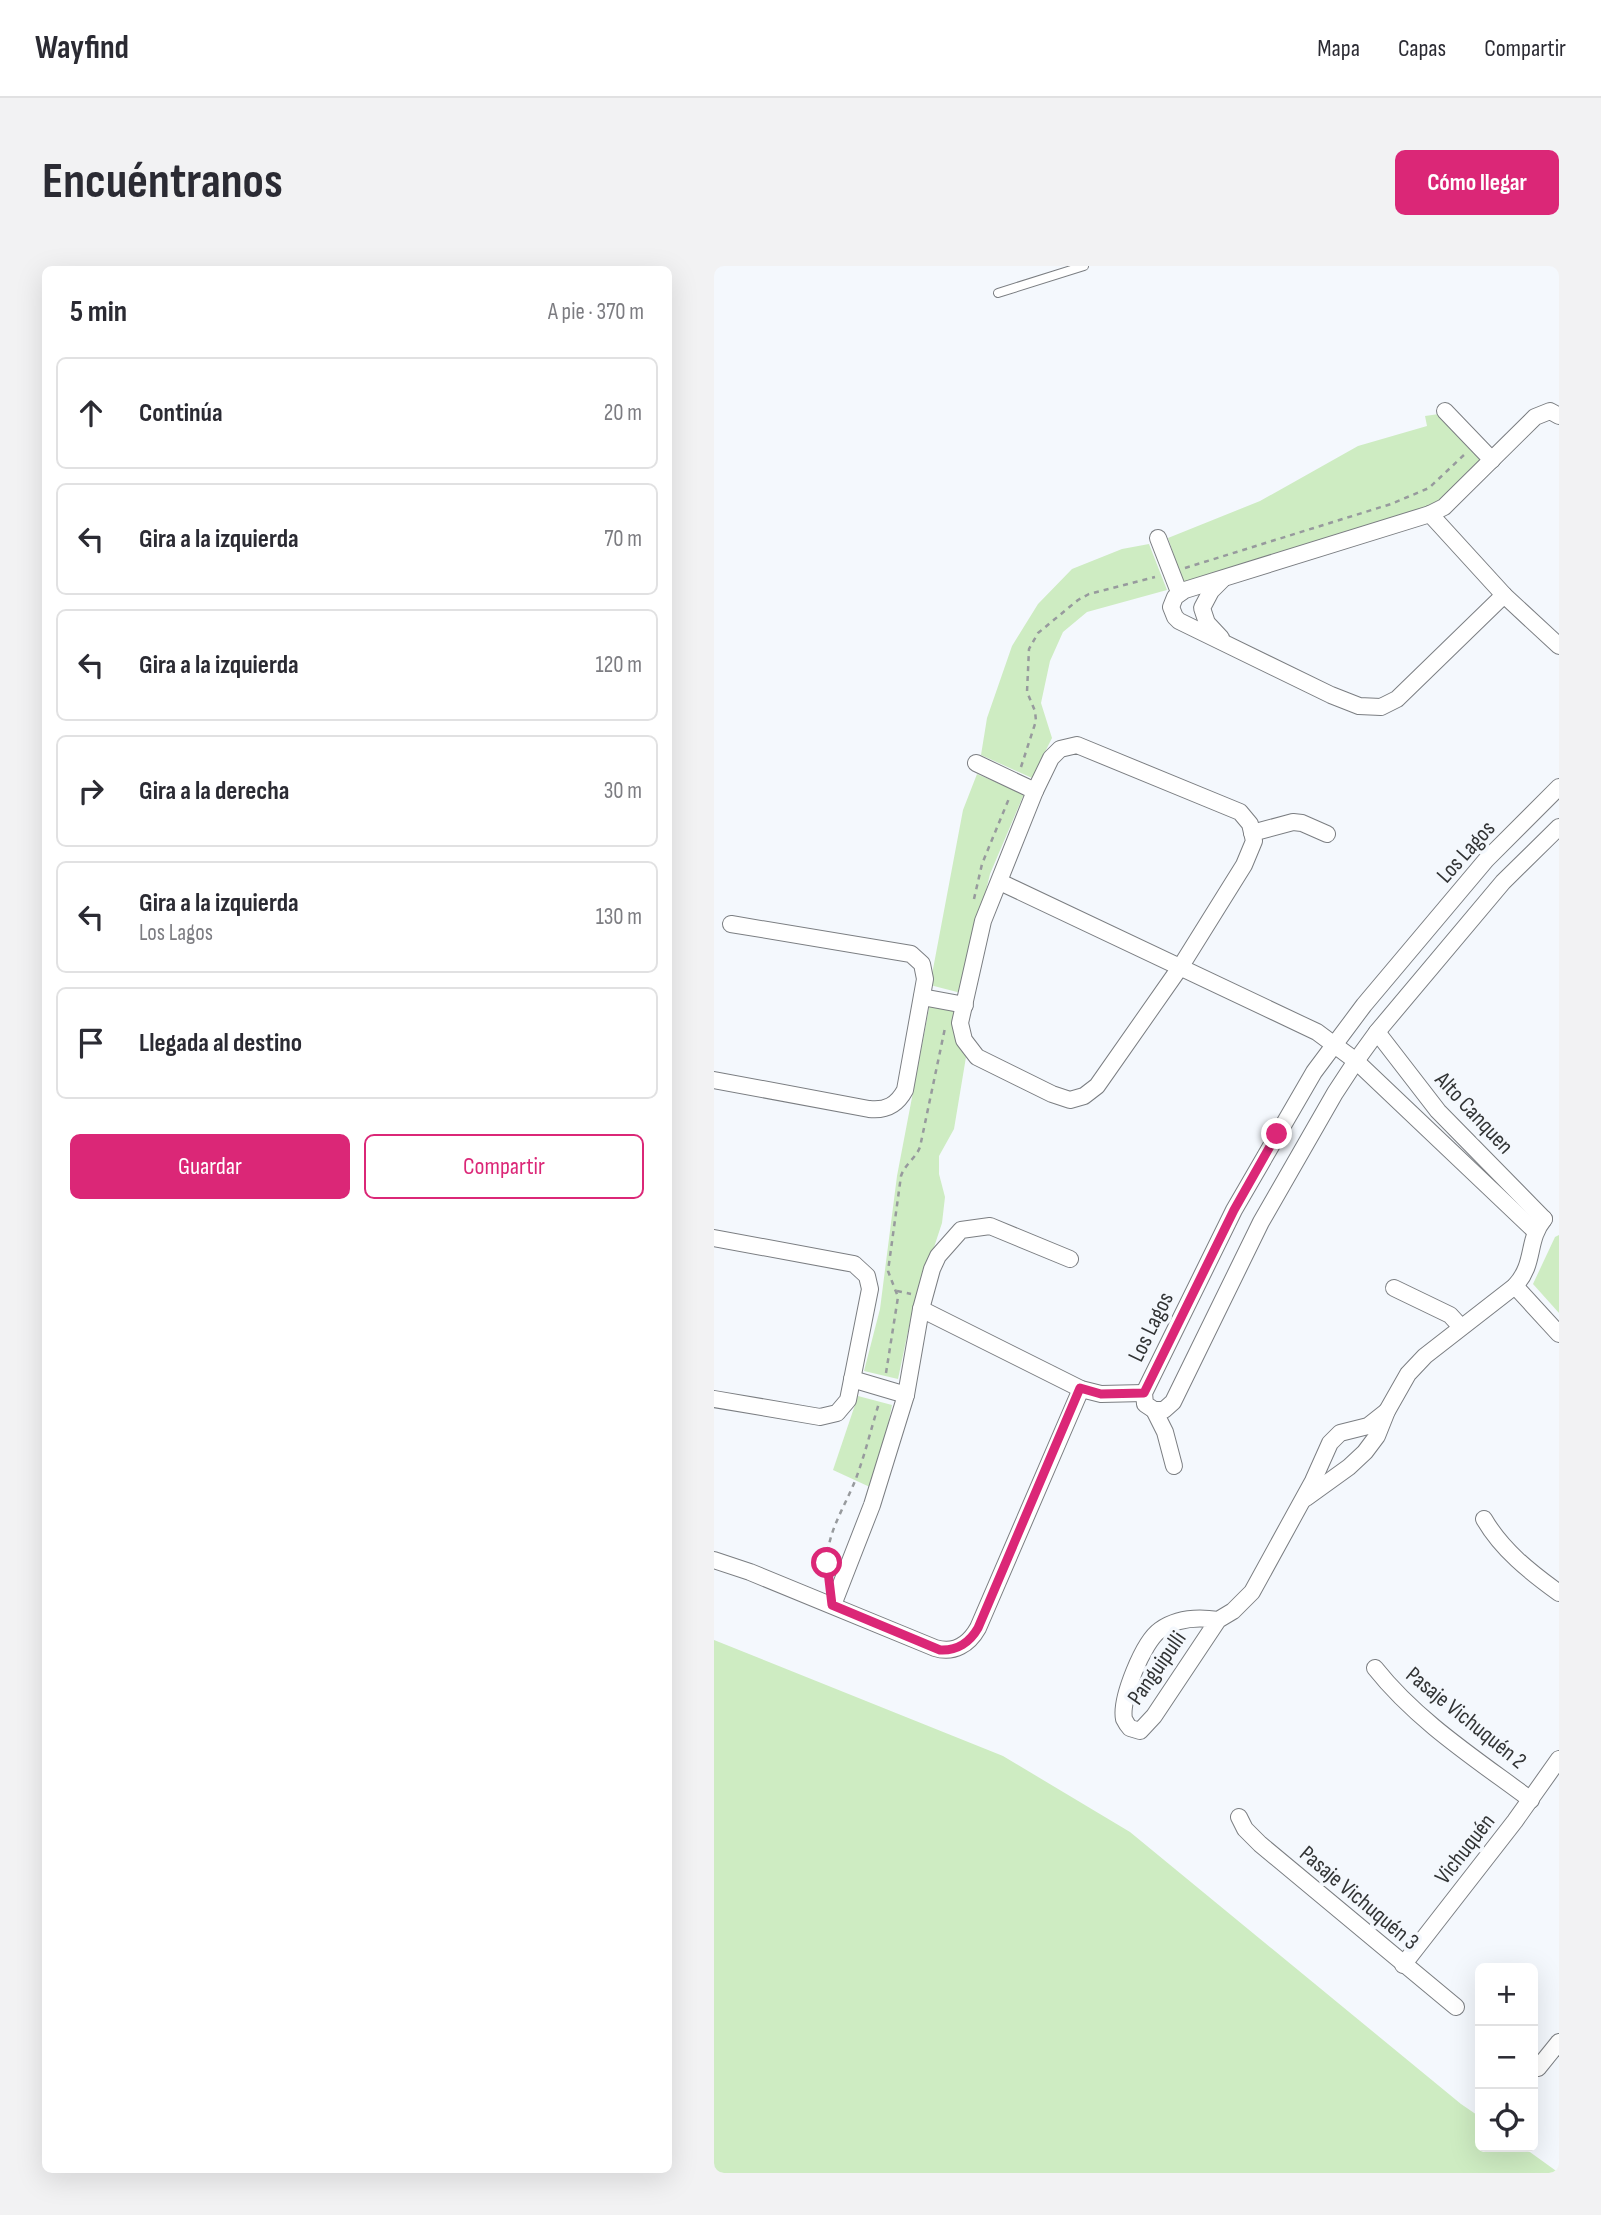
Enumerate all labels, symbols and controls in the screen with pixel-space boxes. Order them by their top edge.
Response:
text: Wayfind [35,28,129,68]
text: Mapa [1317,34,1360,63]
text: Capas [1398,34,1446,63]
text: Compartir [1484,34,1566,63]
button: Cómo llegar [1395,150,1559,215]
text: Encuéntranos [42,153,283,212]
text: 5 min [70,294,127,330]
text: A pie · 370 m [548,298,644,326]
icon: ahead [72,394,110,432]
text: Continúa [139,398,223,429]
text: 20 m [604,399,642,427]
icon: left [72,520,110,558]
text: Gira a la izquierda [139,524,299,555]
text: 70 m [604,525,642,553]
icon: left [72,646,110,684]
text: Gira a la izquierda [139,650,299,681]
text: 120 m [596,651,642,679]
icon: right [72,772,110,810]
text: Gira a la derecha [139,776,289,807]
text: 30 m [604,777,642,805]
street label: Los Lagos [1431,815,1501,889]
text: Gira a la izquierda [139,888,299,919]
icon: left [72,898,110,936]
text: 130 m [596,903,642,931]
text: Los Lagos [139,919,213,947]
icon: arrive [72,1024,110,1062]
text: Llegada al destino [139,1028,302,1059]
street label: Alto Canquen [1428,1065,1519,1160]
route end [1261,1118,1292,1149]
button: Guardar [70,1134,350,1199]
button: Compartir [364,1134,644,1199]
street label: Los Lagos [1122,1288,1180,1366]
route start [811,1547,842,1578]
street label: Panguipulli [1122,1626,1192,1710]
street label: Pasaje Vichuquén 2 [1400,1661,1532,1775]
street label: Vichuquén [1429,1808,1501,1890]
street label: Pasaje Vichuquén 3 [1294,1840,1424,1956]
map controls [1475,1963,1538,2152]
button: + [1475,1963,1538,2026]
button: − [1475,2026,1538,2089]
button: locate [1475,2089,1538,2152]

